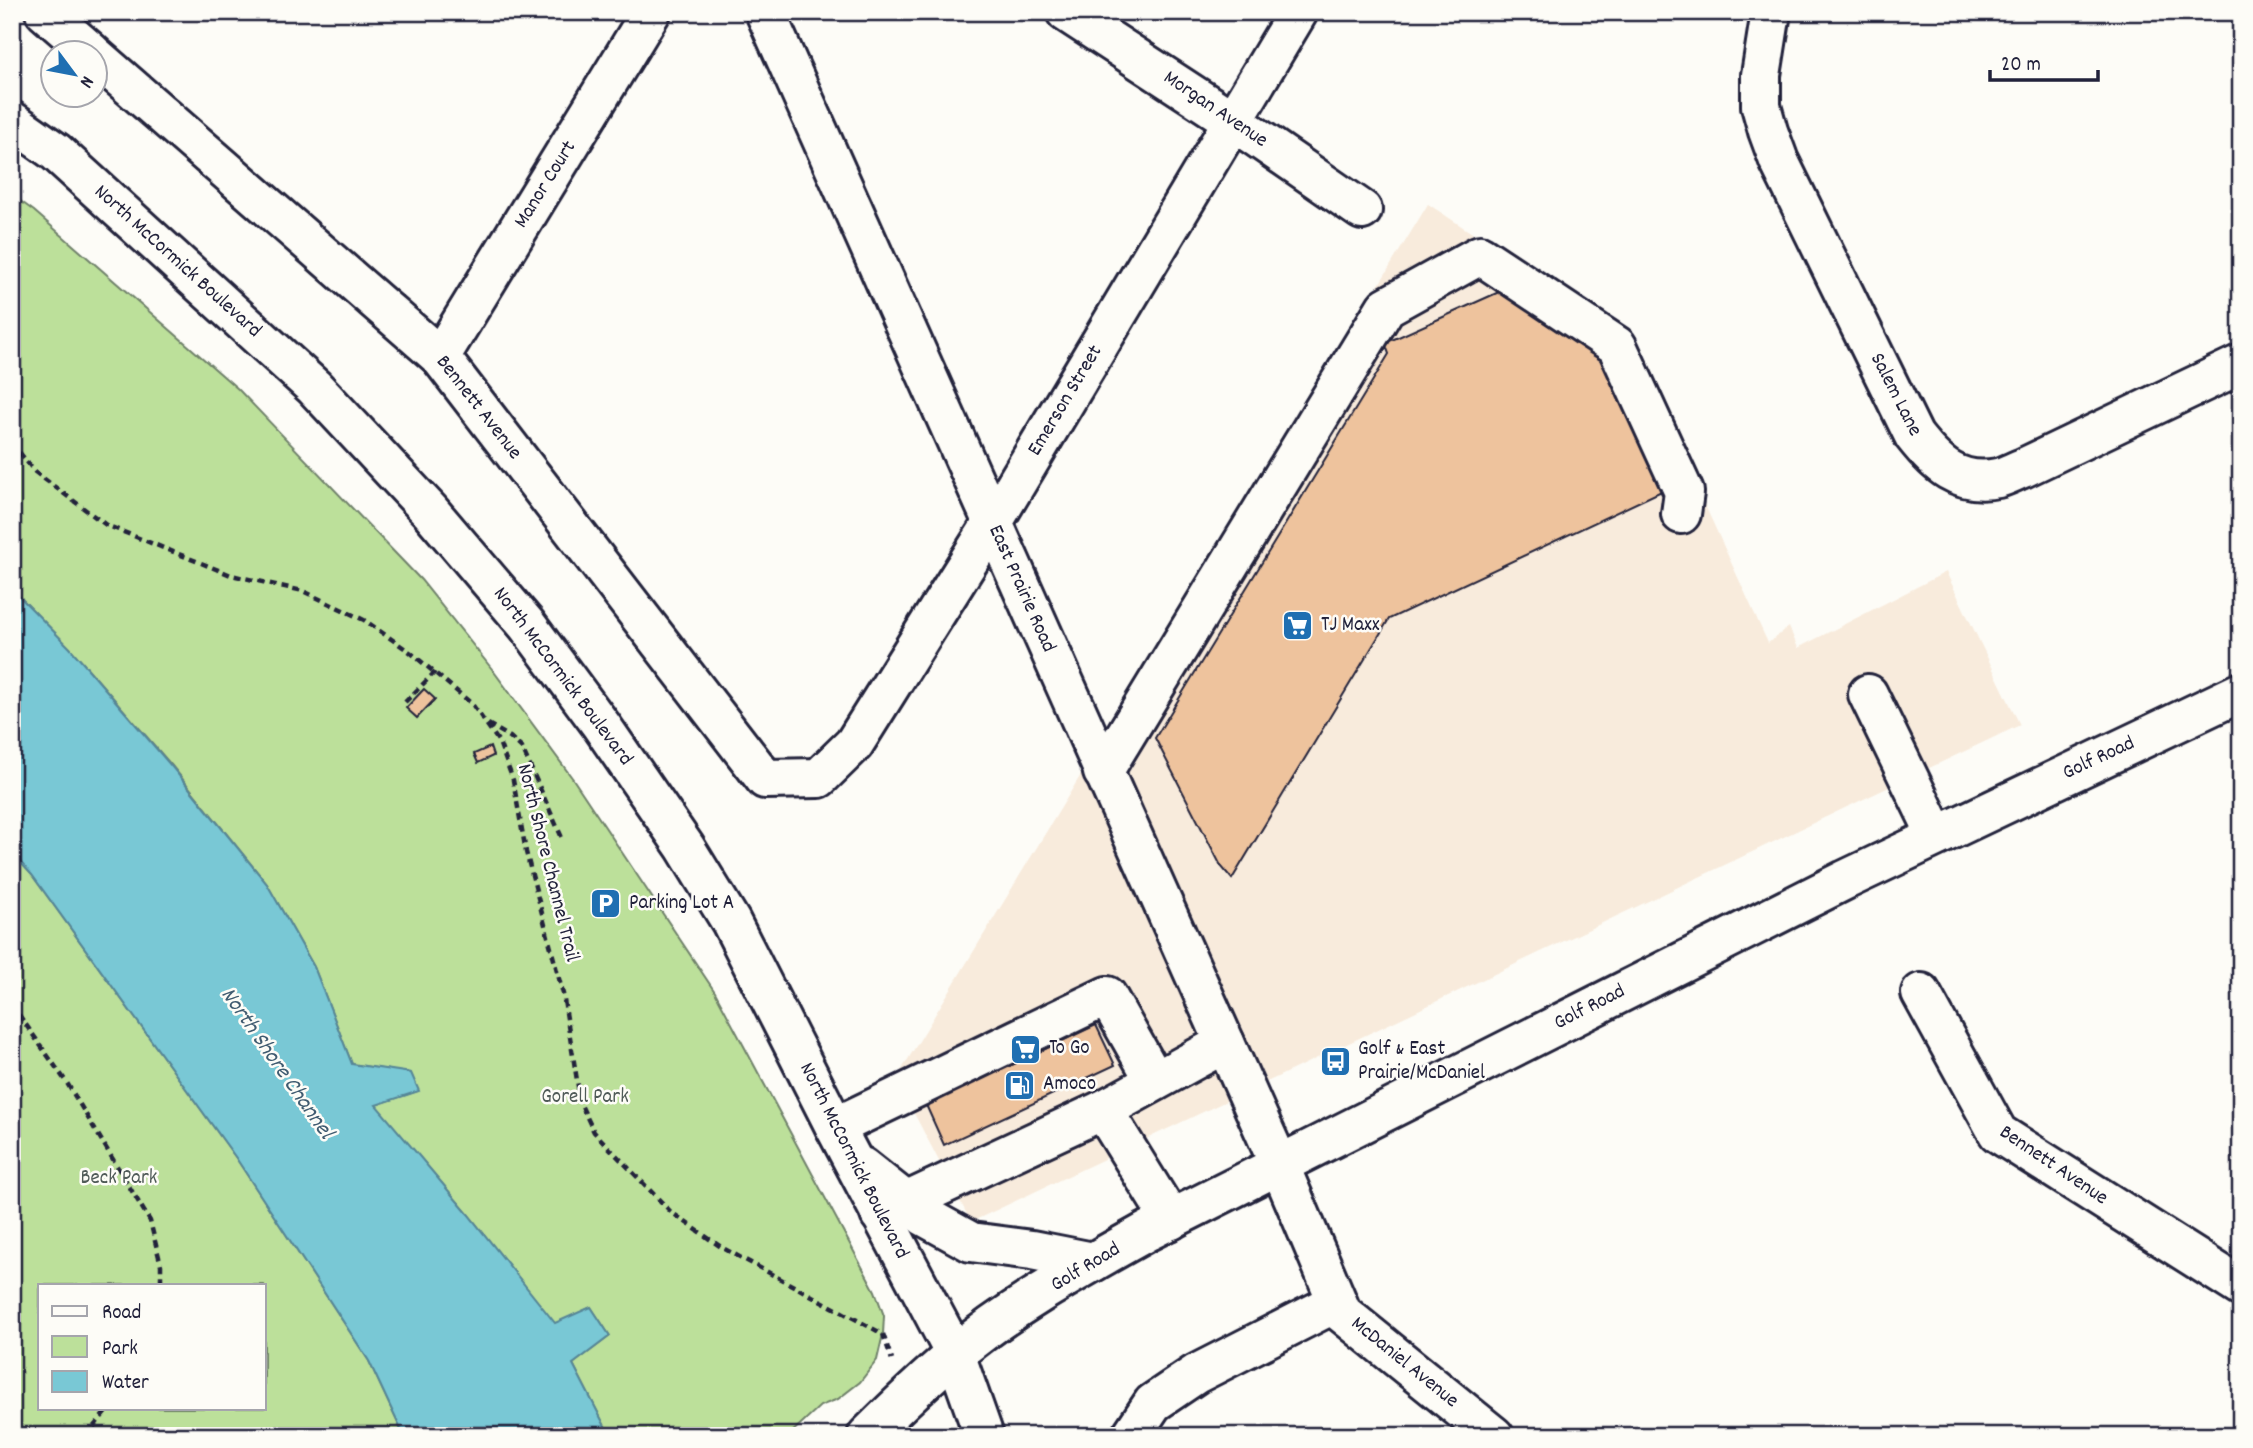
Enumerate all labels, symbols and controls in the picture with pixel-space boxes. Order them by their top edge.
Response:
north arrow [38,38,108,108]
scale bar [1990,38,2099,82]
text: 20 m [2001,51,2041,81]
street label: Morgan Avenue [1157,64,1273,156]
text: N [72,70,99,92]
street label: Manor Court [507,135,585,235]
street label: North McCormick Boulevard [86,178,268,346]
street label: Emerson Street [1021,340,1111,462]
street label: Salem Lane [1861,348,1929,442]
street label: Bennett Avenue [428,349,528,467]
street label: East Prairie Road [979,520,1063,658]
street label: North McCormick Boulevard [485,581,639,773]
supermarket icon: TJ Maxx [1281,609,1315,643]
place label: TJ Maxx [1321,611,1380,641]
street label: Golf Road [2058,729,2140,789]
street label: North Shore Channel Trail [508,761,586,965]
parking icon: Parking Lot A [589,887,623,921]
place label: Parking Lot A [629,889,734,919]
street label: Golf Road [1549,977,1631,1039]
water label: North Shore Channel [211,981,342,1148]
supermarket icon: To Go [1009,1032,1043,1066]
place label: To Go [1049,1034,1090,1064]
place label: Golf & East Prairie/McDaniel [1358,1035,1485,1089]
bus stop icon: Golf & East Prairie/McDaniel [1318,1045,1352,1079]
street label: North McCormick Boulevard [790,1058,916,1264]
fuel station icon: Amoco [1003,1068,1037,1102]
place label: Amoco [1043,1070,1096,1100]
park label: Gorell Park [541,1083,629,1113]
street label: Bennett Avenue [1993,1118,2113,1214]
park label: Beck Park [81,1164,157,1194]
street label: Golf Road [1046,1235,1126,1301]
legend [38,1284,266,1410]
text: Road [102,1299,141,1329]
street label: McDaniel Avenue [1343,1310,1465,1416]
text: Park [102,1335,138,1365]
text: Water [102,1369,149,1399]

